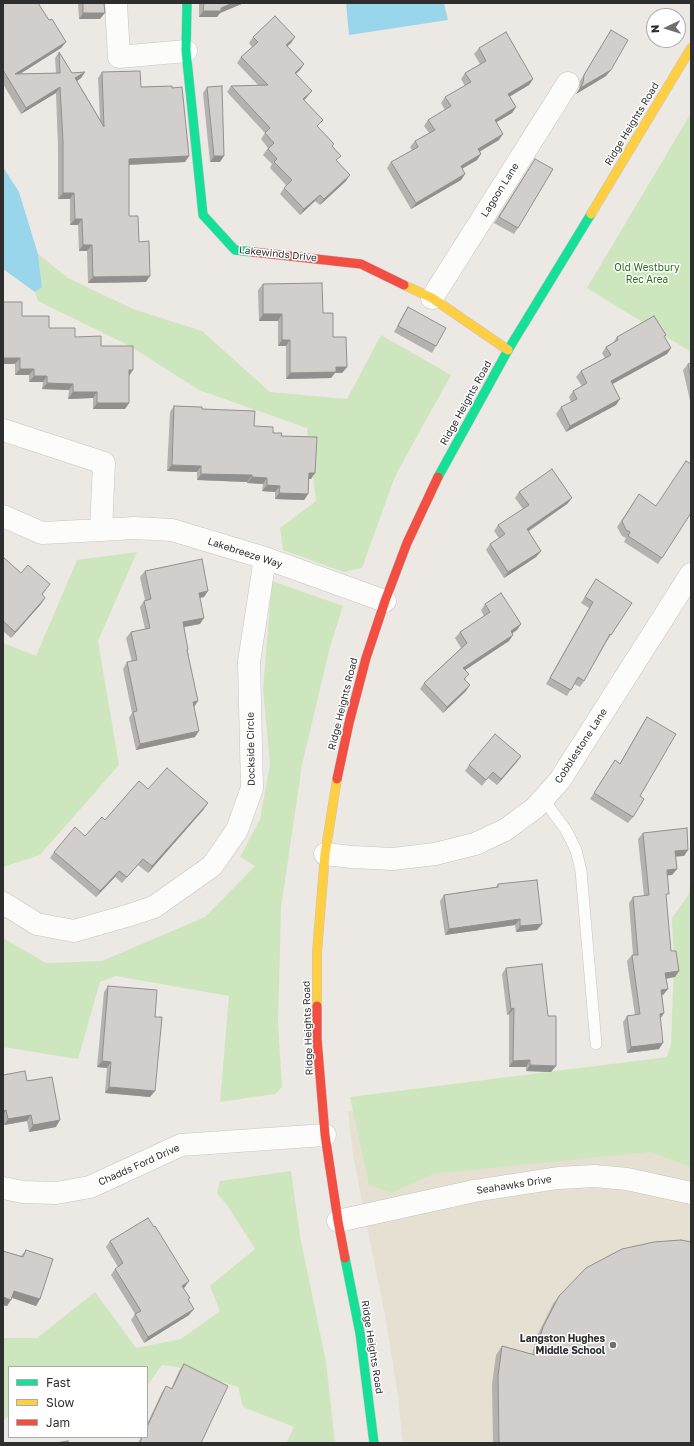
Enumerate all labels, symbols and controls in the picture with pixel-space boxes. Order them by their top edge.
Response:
north arrow [646,8,686,48]
text: N [648,24,661,33]
street label: Ridge Heights Road [602,80,662,168]
street label: Lagoon Lane [479,161,521,219]
street label: Lakewinds Drive [238,244,318,264]
park label: Old Westbury Rec Area [614,262,680,286]
street label: Ridge Heights Road [438,359,494,447]
street label: Lakebreeze Way [206,535,284,571]
street label: Ridge Heights Road [326,657,360,751]
street label: Cobblestone Lane [552,706,610,786]
street label: Dockside Circle [244,712,258,786]
street label: Ridge Heights Road [300,980,316,1076]
street label: Chadds Ford Drive [96,1142,182,1188]
street label: Seahawks Drive [476,1173,552,1197]
street label: Ridge Heights Road [359,1299,385,1395]
place label: Langston Hughes Middle School [520,1333,605,1356]
marker: Langston Hughes Middle School [608,1340,618,1350]
legend [8,1366,148,1438]
text: Fast [46,1375,71,1390]
text: Slow [46,1395,74,1410]
text: Jam [46,1415,70,1430]

